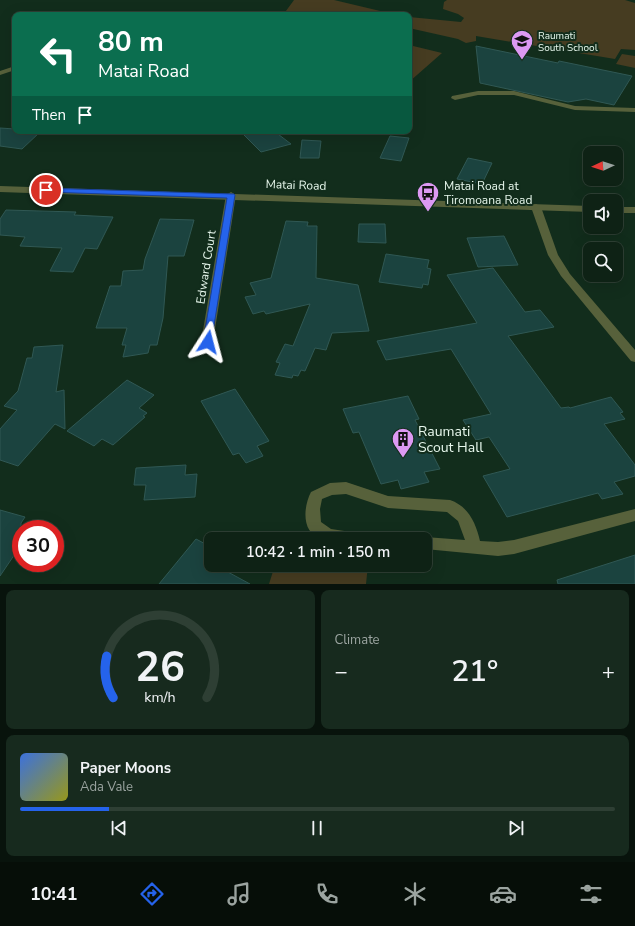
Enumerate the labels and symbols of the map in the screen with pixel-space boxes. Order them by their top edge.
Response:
school or university icon: Raumati South School [509,28,535,61]
place label: Raumati South School [538,29,598,55]
north arrow [583,146,623,186]
pin [29,173,63,207]
street label: Matai Road [265,176,327,194]
place label: Matai Road at Tiromoana Road [444,178,532,208]
bus stop icon: Matai Road at Tiromoana Road [415,180,441,213]
street label: Edward Court [192,228,220,305]
position arrow [187,321,229,363]
place label: Raumati Scout Hall [418,422,484,457]
building icon: Raumati Scout Hall [390,426,416,459]
speed limit sign: 30 [12,520,64,572]

